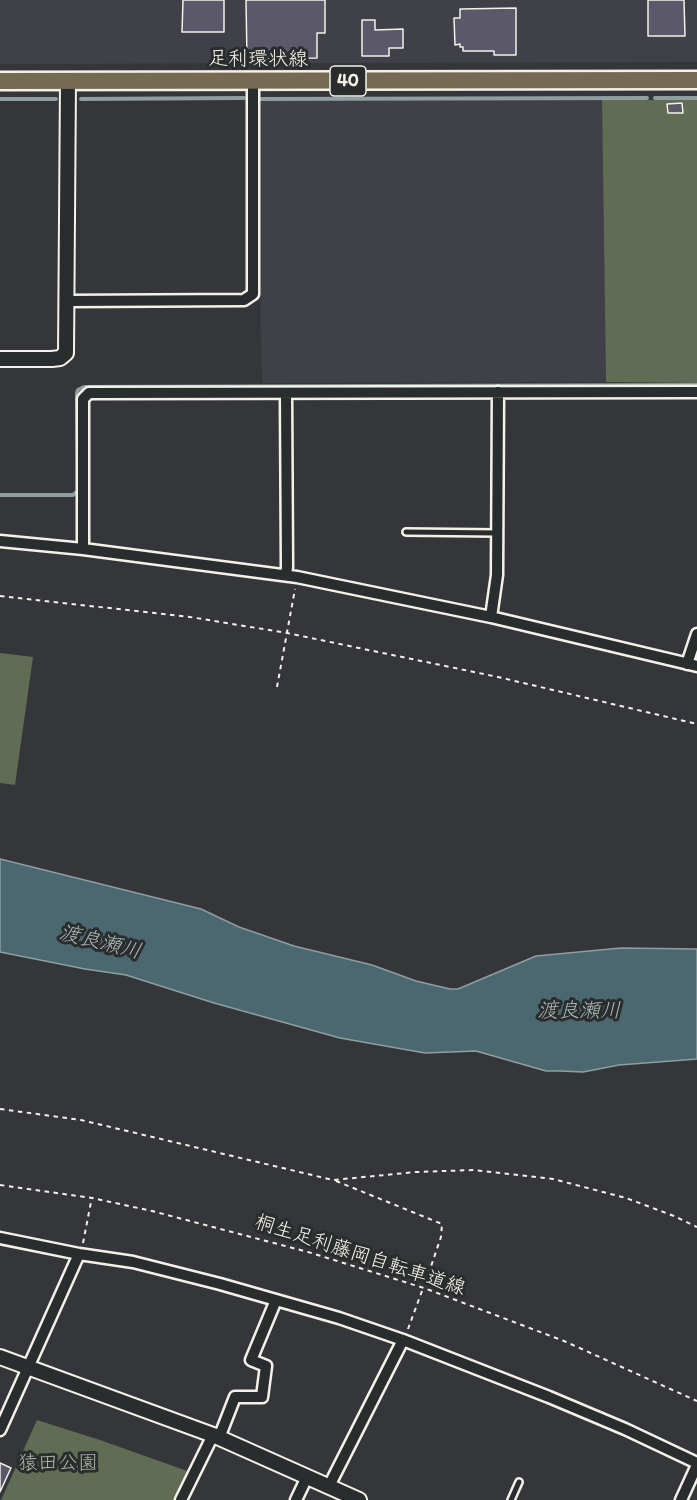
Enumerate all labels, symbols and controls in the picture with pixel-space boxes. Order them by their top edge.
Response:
street label: 足利環状線 [208,48,308,72]
road number: 40 [330,66,366,96]
water label: 渡良瀬川 [56,921,144,965]
water label: 渡良瀬川 [537,999,621,1025]
street label: 桐生足利藤岡自転車道線 [252,1211,468,1301]
park label: 猿田公園 [18,1452,98,1476]

